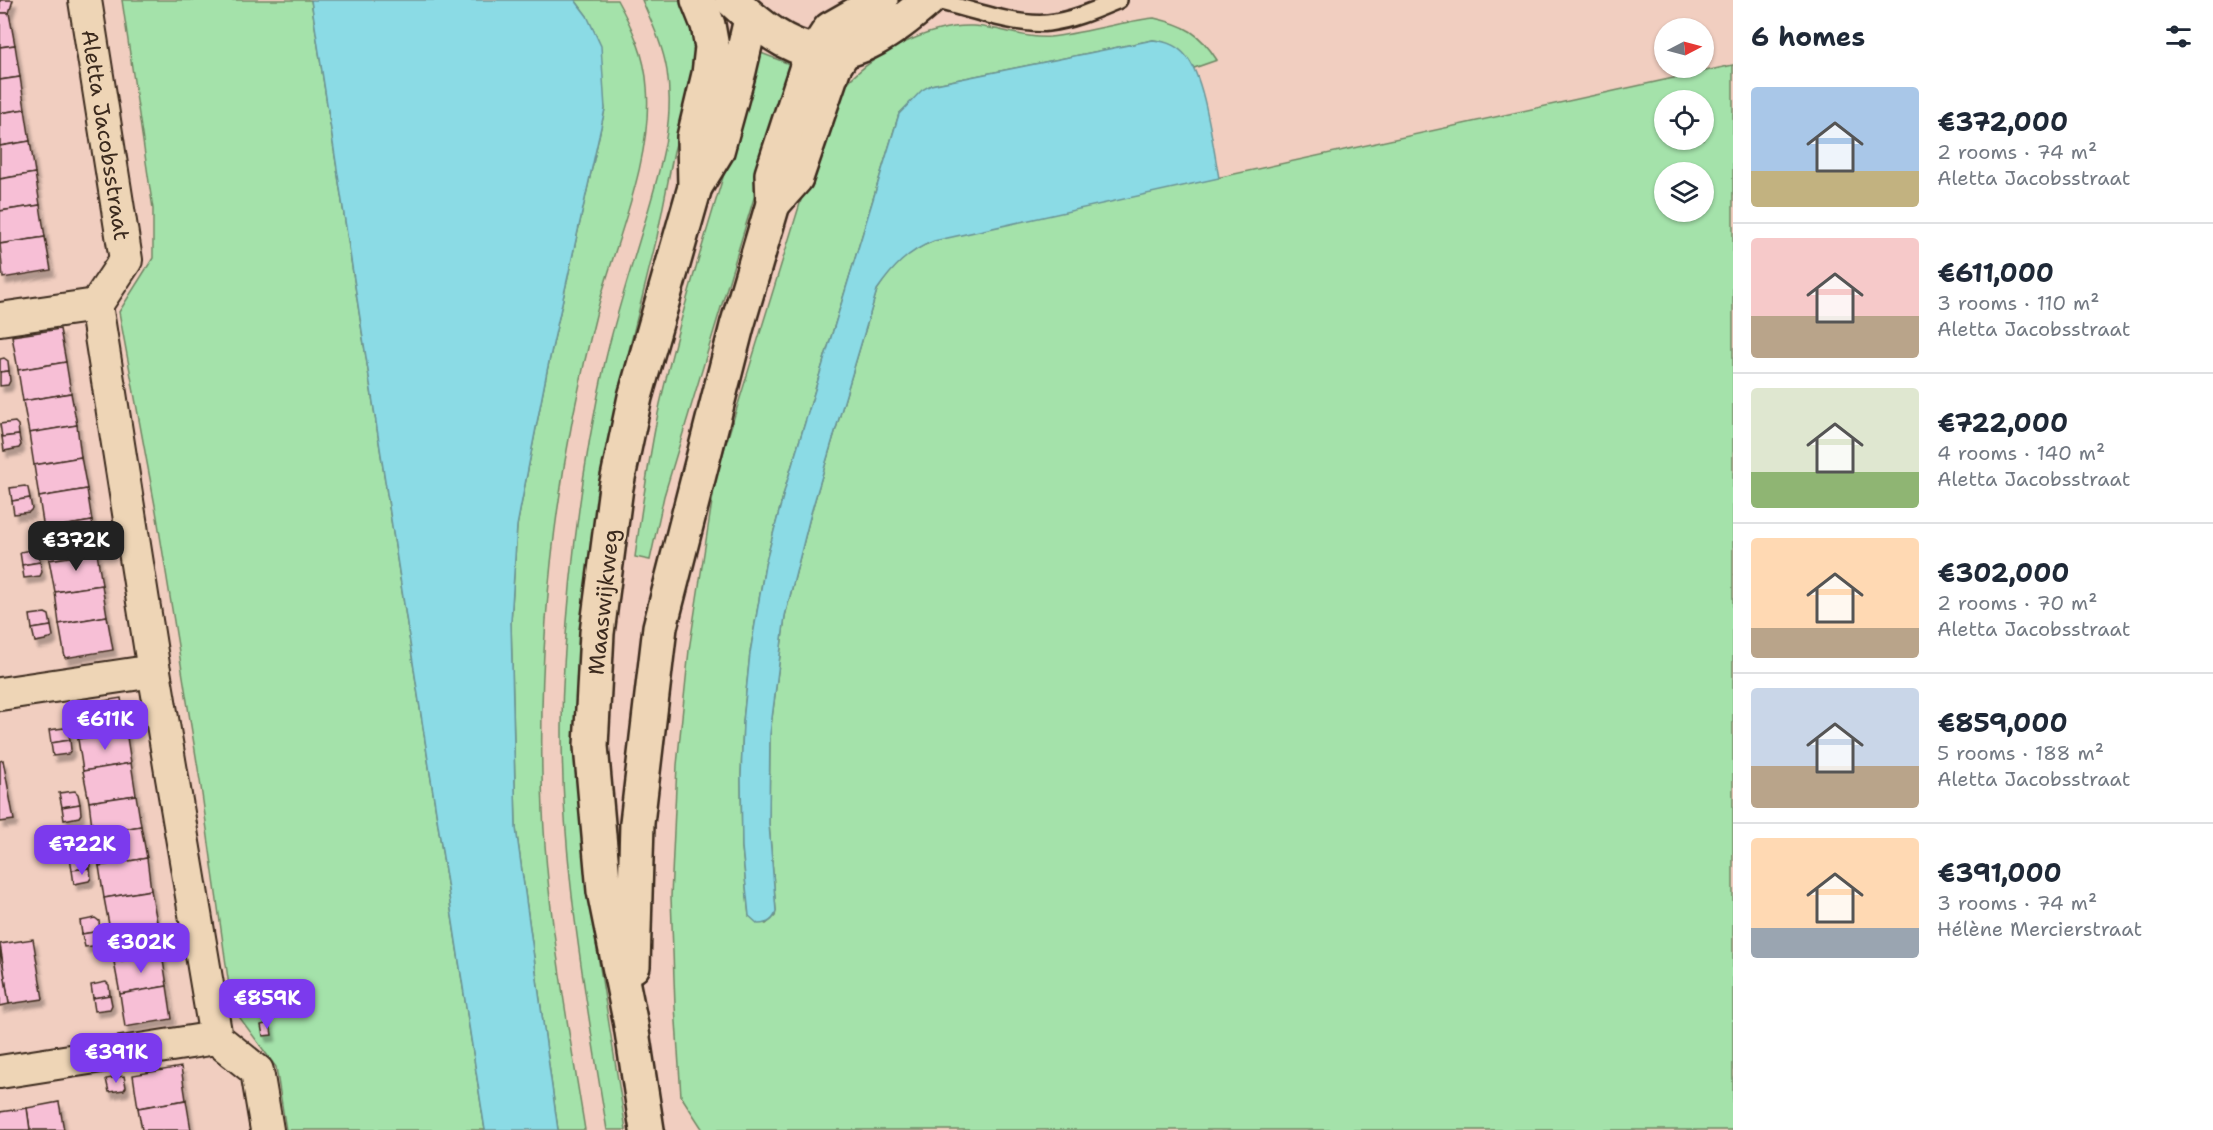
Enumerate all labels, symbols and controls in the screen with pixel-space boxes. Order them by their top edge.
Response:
north arrow [1654,18,1714,78]
map controls [1654,18,1714,222]
text: 6 homes [1751,19,1865,54]
icon: filters [2162,20,2195,53]
street label: Aletta Jacobsstraat [75,28,136,242]
button: locate [1654,90,1714,150]
text: €372,000 [1937,104,2068,139]
icon: home [1799,111,1871,183]
text: 2 rooms · 74 m² [1937,139,2097,165]
button: layers [1654,162,1714,222]
text: Aletta Jacobsstraat [1937,165,2131,191]
text: €611,000 [1937,255,2054,290]
icon: home [1799,262,1871,334]
text: 3 rooms · 110 m² [1937,290,2100,316]
text: Aletta Jacobsstraat [1937,316,2131,342]
text: €722,000 [1937,405,2068,440]
icon: home [1799,412,1871,484]
text: 4 rooms · 140 m² [1937,440,2105,466]
text: Aletta Jacobsstraat [1937,466,2131,492]
pin: €372K [34,521,118,572]
text: €372K [42,527,110,553]
street label: Maaswijkweg [581,528,626,677]
text: €302,000 [1937,555,2070,590]
icon: home [1799,562,1871,634]
text: 2 rooms · 70 m² [1937,590,2098,616]
text: Aletta Jacobsstraat [1937,616,2131,642]
pin: €611K [63,700,147,751]
text: €859,000 [1937,705,2068,740]
text: €611K [76,706,134,732]
icon: home [1799,712,1871,784]
text: 5 rooms · 188 m² [1937,740,2104,766]
text: Aletta Jacobsstraat [1937,766,2131,792]
pin: €722K [40,825,124,876]
text: €722K [48,831,116,857]
text: €391,000 [1937,855,2062,890]
icon: home [1799,862,1871,934]
text: 3 rooms · 74 m² [1937,890,2097,916]
text: Hélène Mercierstraat [1937,916,2142,942]
pin: €302K [99,923,183,974]
text: €302K [107,929,175,955]
pin: €859K [225,979,309,1030]
text: €859K [233,985,301,1011]
pin: €391K [74,1033,158,1084]
text: €391K [84,1039,148,1065]

